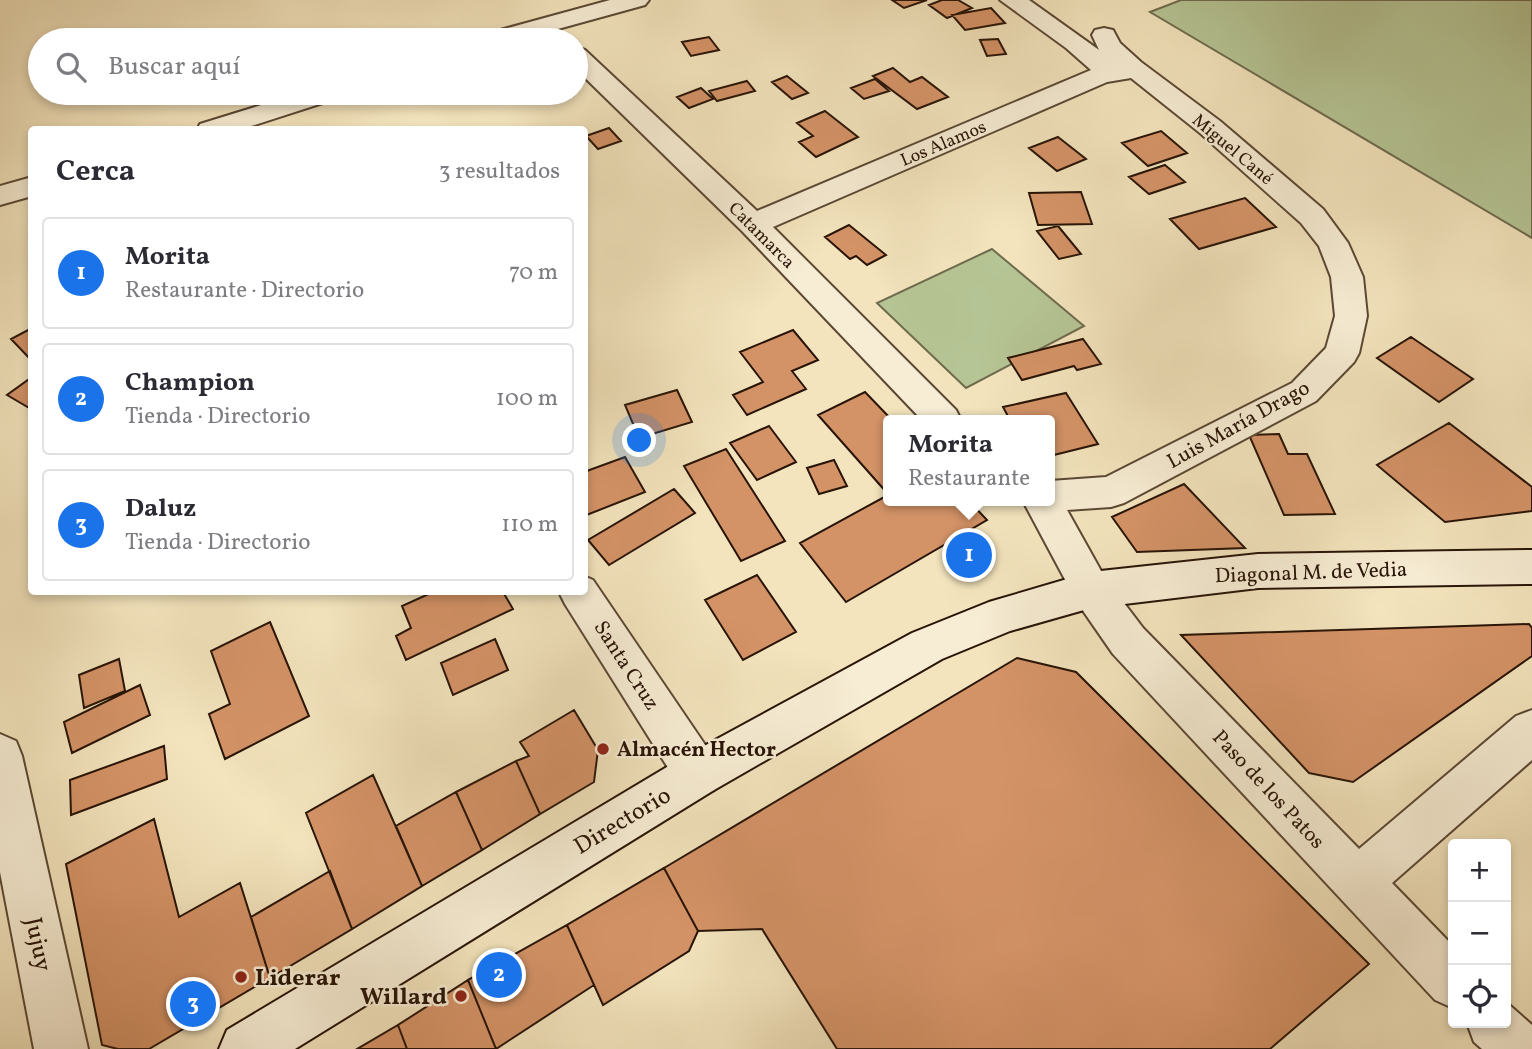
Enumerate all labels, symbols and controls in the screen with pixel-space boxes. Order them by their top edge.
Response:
search box [28,28,588,105]
icon: search [52,48,90,86]
text: Buscar aquí [108,49,240,85]
street label: Miguel Cané [1186,109,1278,192]
street label: Los Alamos [897,115,990,174]
text: Cerca [56,151,135,193]
text: 3 resultados [439,156,560,188]
street label: Catamarca [722,197,800,275]
text: Morita [125,239,210,275]
text: 1 [76,257,86,289]
text: 70 m [509,257,558,289]
text: Restaurante · Directorio [125,275,364,307]
text: Champion [125,365,255,401]
street label: Luis María Drago [1162,374,1315,477]
text: 2 [75,383,87,415]
text: 100 m [496,383,558,415]
text: Tienda · Directorio [125,401,310,433]
popup [883,415,1055,506]
your location [622,423,656,457]
text: Morita [908,427,993,463]
text: Restaurante [908,463,1030,495]
text: Daluz [125,491,196,527]
text: 3 [75,509,87,541]
text: 110 m [501,509,558,541]
text: Tienda · Directorio [125,527,310,559]
pin: 1 [946,529,992,581]
street label: Diagonal M. de Vedia [1214,556,1408,591]
street label: Santa Cruz [586,615,666,716]
street label: Paso de los Patos [1205,724,1331,856]
place label: Almacén Hector [617,736,776,765]
marker: Almacén Hector [595,741,611,757]
street label: Directorio [568,779,678,864]
map controls [1448,839,1511,1028]
button: + [1448,839,1511,902]
button: − [1448,902,1511,965]
street label: Jujuy [15,914,59,974]
pin: 2 [476,949,522,1001]
place label: Liderar [255,962,340,996]
button: locate [1448,965,1511,1028]
marker: Liderar [233,969,249,985]
pin: 3 [170,978,216,1030]
place label: Willard [360,981,447,1015]
marker: Willard [453,988,469,1004]

